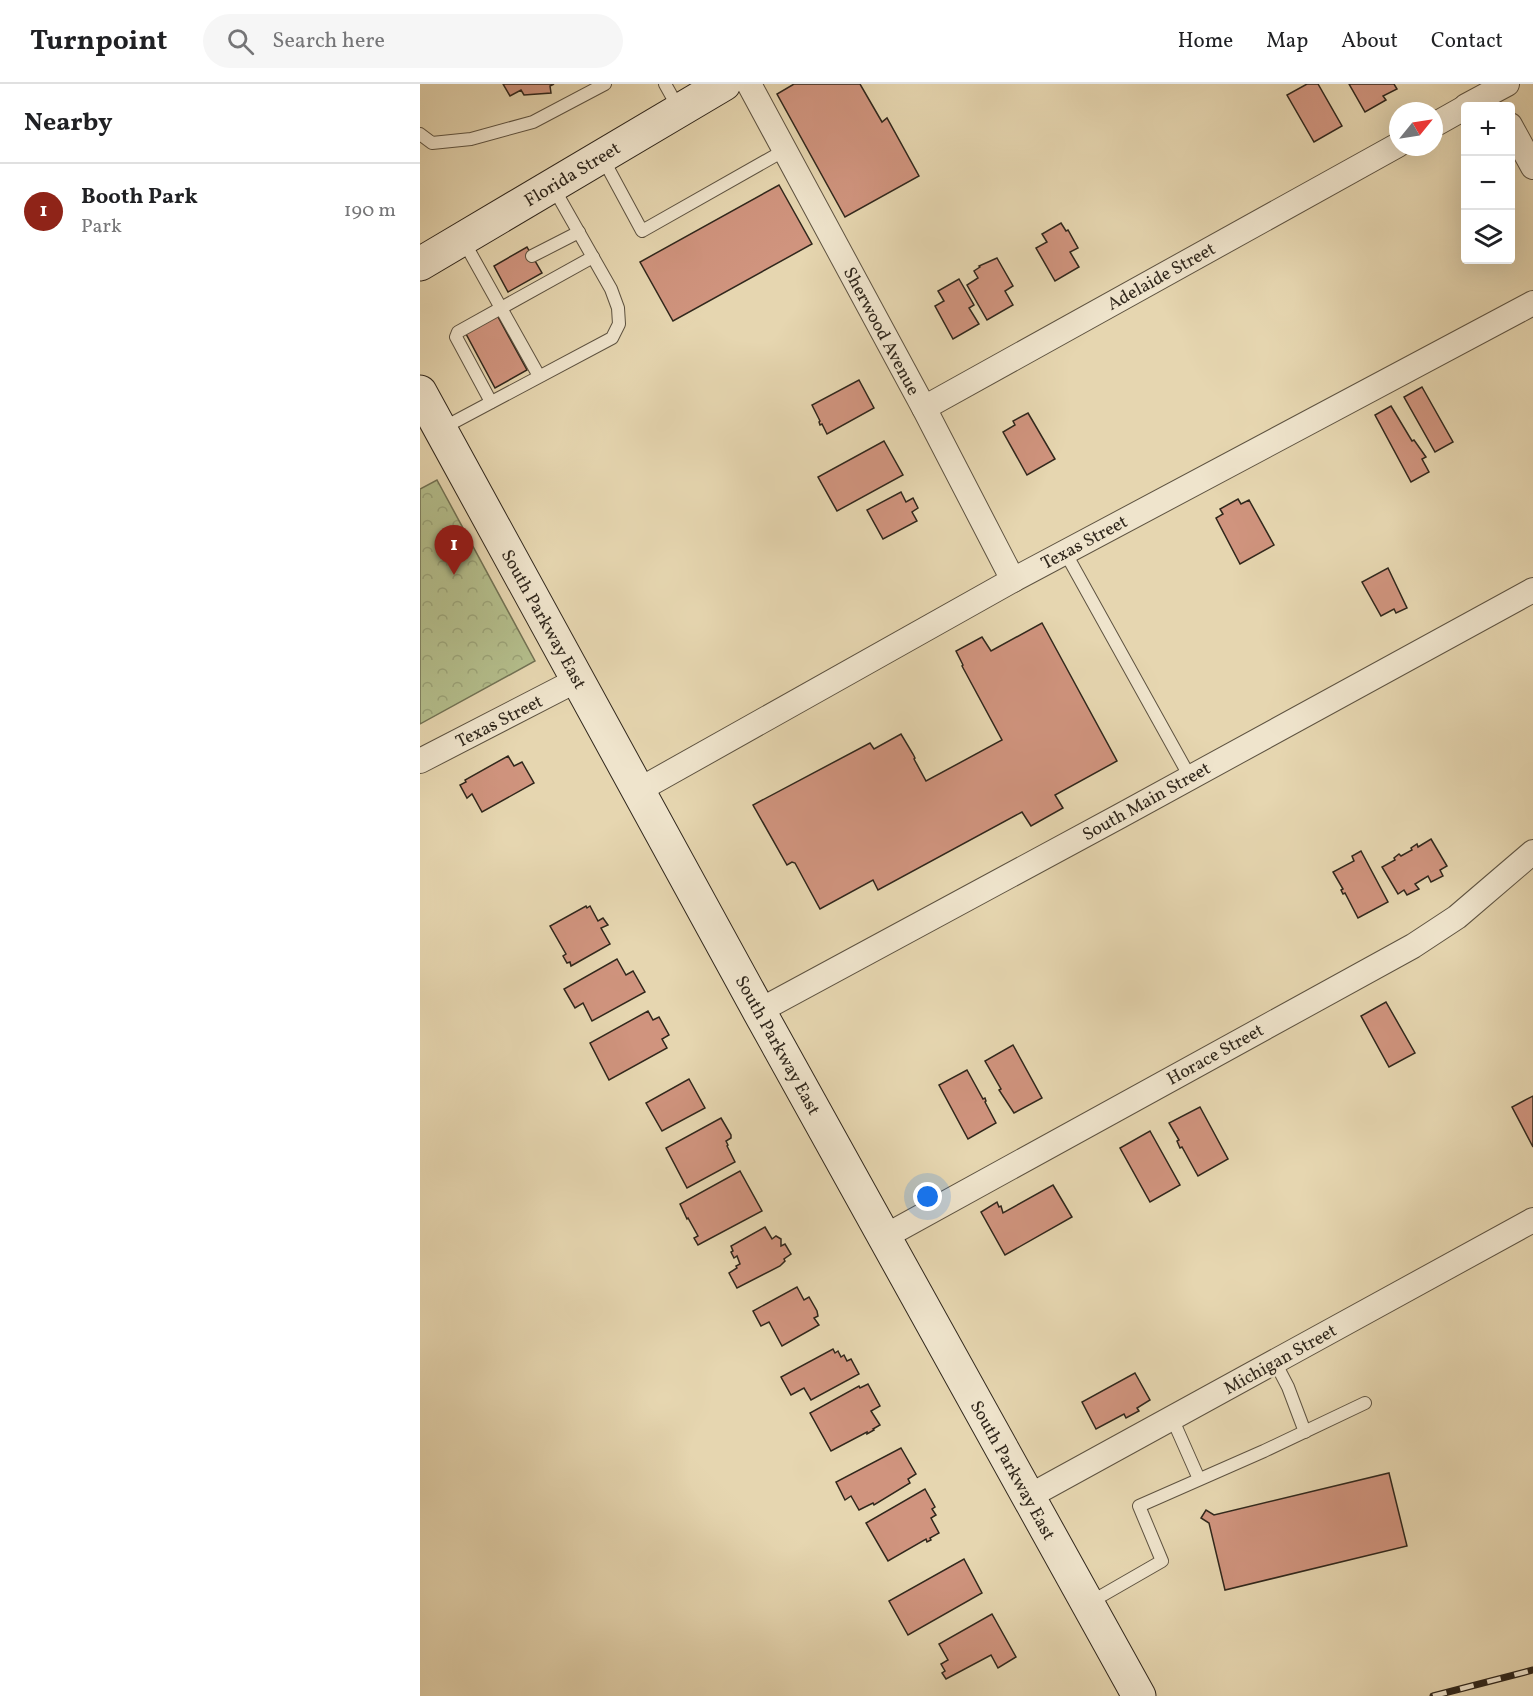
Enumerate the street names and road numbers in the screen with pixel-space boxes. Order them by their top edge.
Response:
street label: Florida Street [520,137,625,214]
street label: Adelaide Street [1103,237,1220,317]
street label: Sherwood Avenue [836,263,925,400]
street label: Texas Street [1037,510,1132,577]
street label: South Parkway East [494,545,591,694]
street label: Texas Street [452,690,548,755]
street label: South Main Street [1078,757,1215,848]
street label: South Parkway East [728,971,825,1120]
street label: Horace Street [1163,1018,1269,1092]
street label: Michigan Street [1220,1319,1342,1402]
street label: South Parkway East [963,1396,1060,1545]

